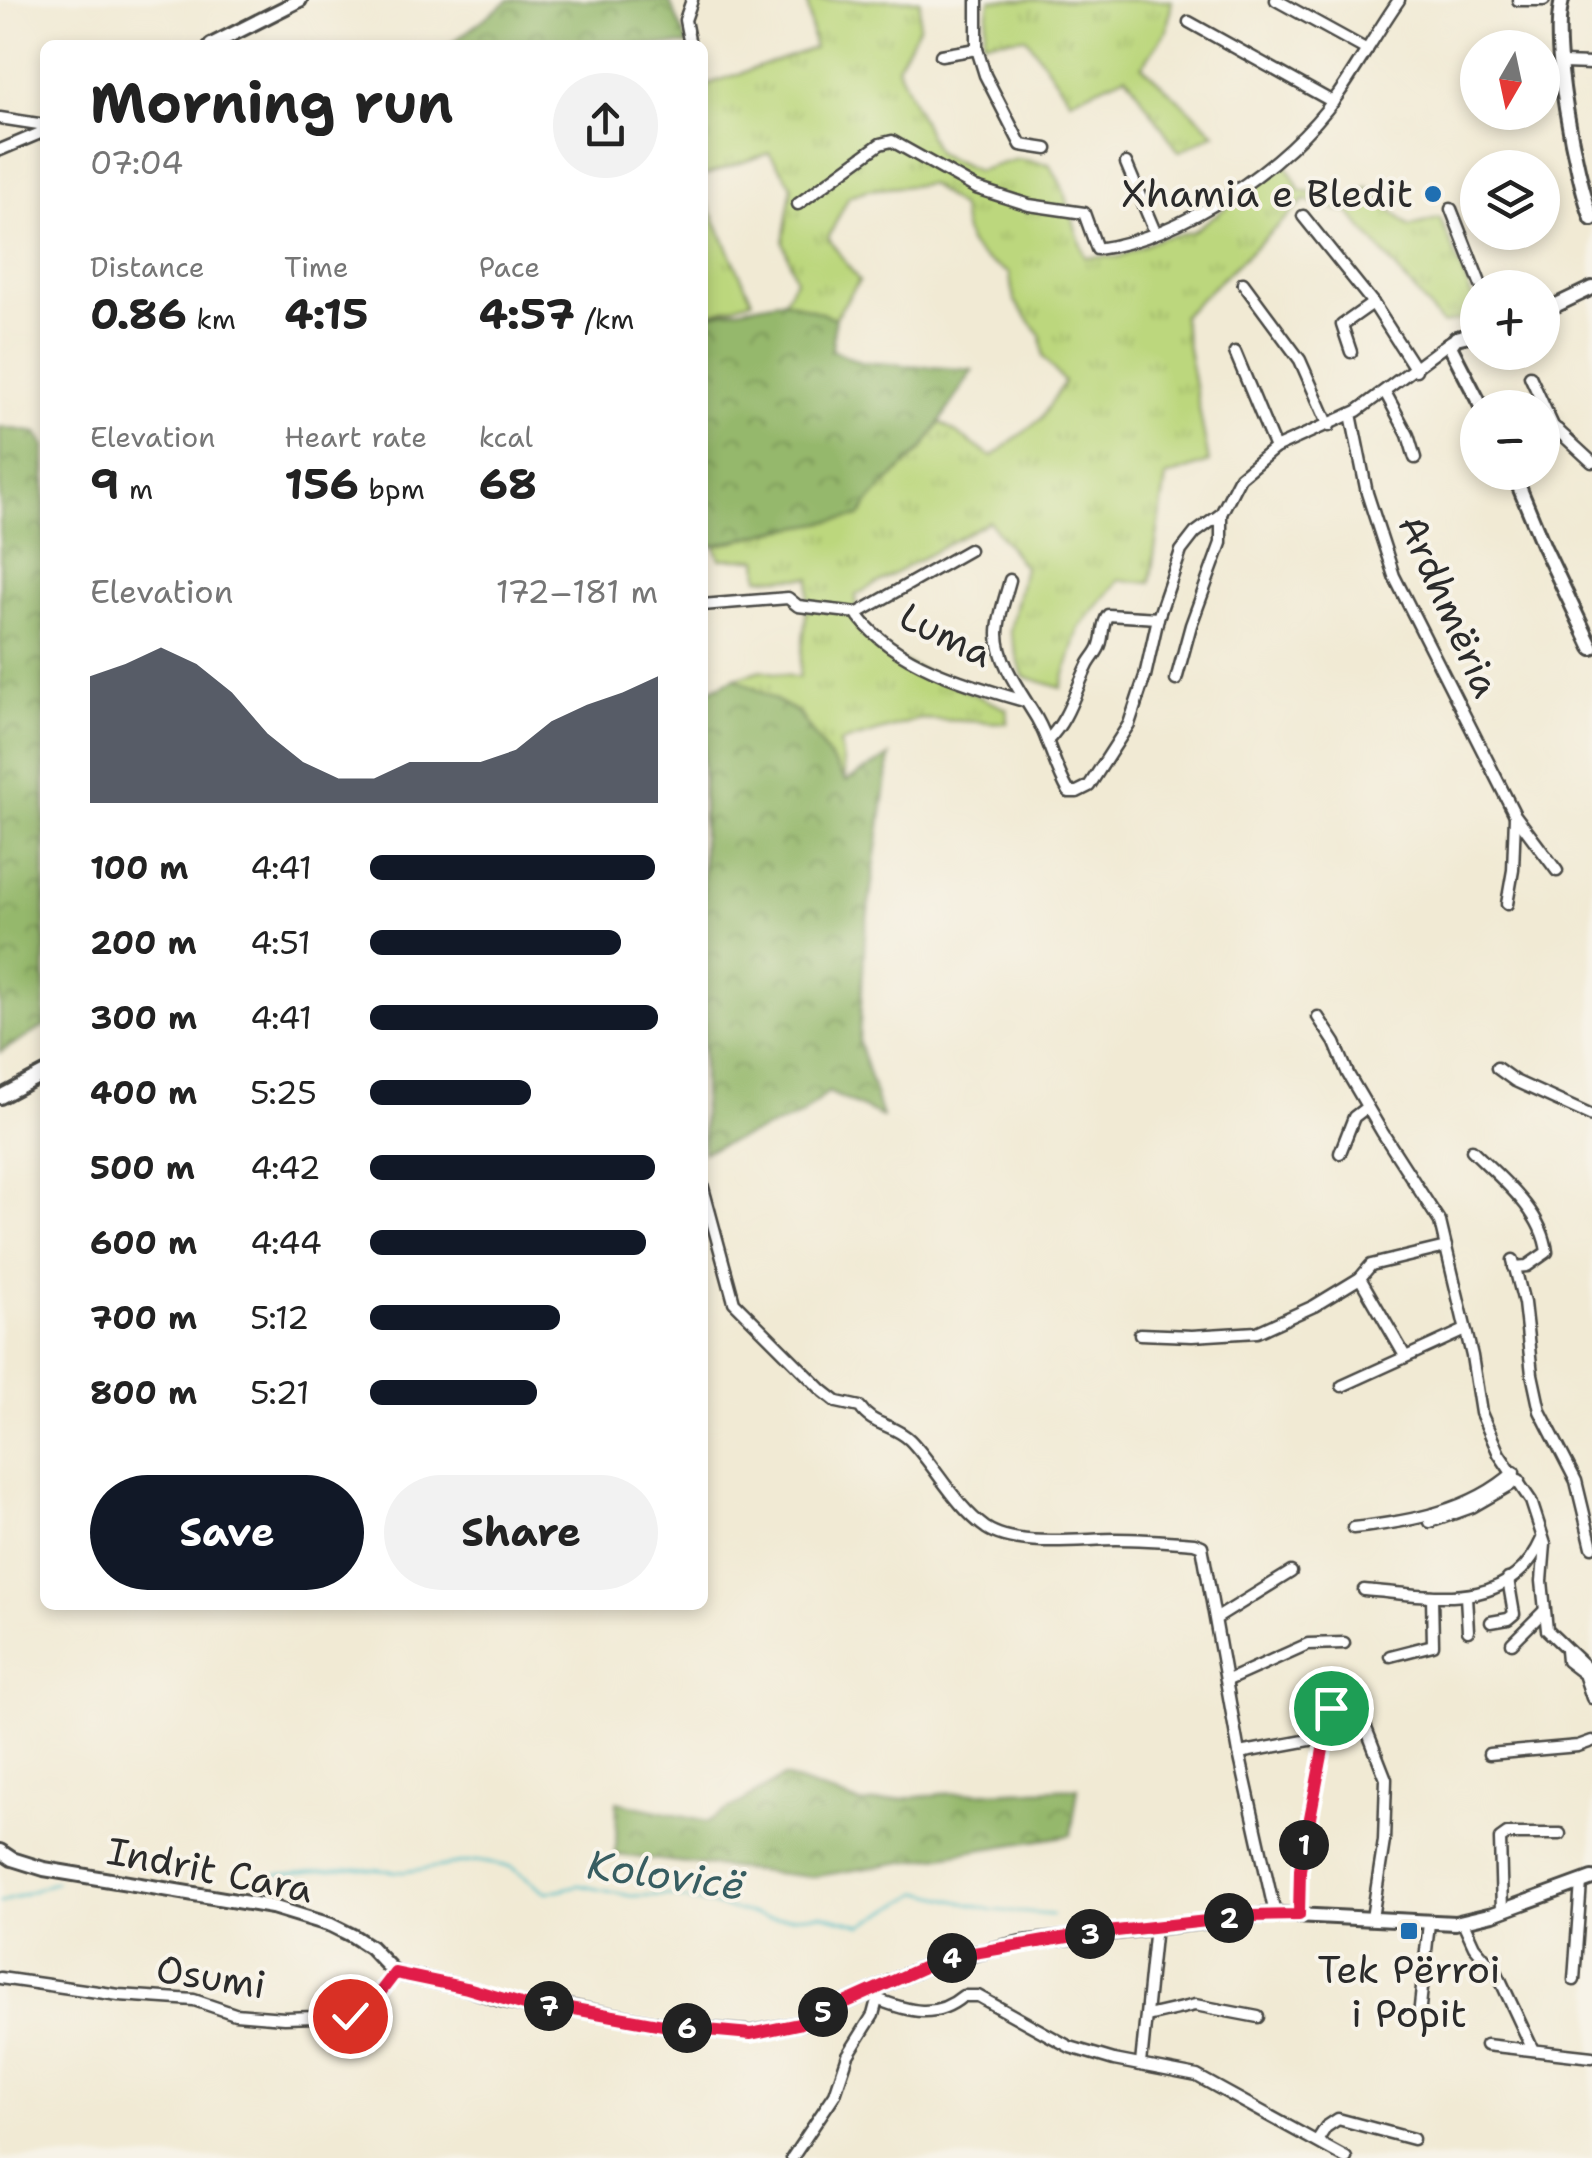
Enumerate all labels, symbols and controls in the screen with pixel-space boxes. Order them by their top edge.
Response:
north arrow [1460,30,1560,130]
map controls [1460,30,1560,490]
text: Morning run [90,66,454,140]
button: share [553,73,658,178]
text: 07:04 [90,141,183,184]
button: layers [1460,150,1560,250]
place label: Xhamia e Bledit [1121,168,1413,219]
marker: Xhamia e Bledit [1422,183,1444,205]
text: Distance [90,248,205,286]
text: Time [284,248,349,286]
text: Pace [479,248,540,286]
button: + [1460,270,1560,370]
text: 0.86 [90,286,187,342]
text: 4:15 [284,286,368,342]
text: 4:57 [479,286,575,342]
text: km [187,300,236,338]
text: /km [575,300,634,338]
button: − [1460,390,1560,490]
text: Elevation [90,418,215,456]
text: Heart rate [284,418,427,456]
text: kcal [479,418,533,456]
text: 9 [90,456,119,512]
text: 156 [284,456,359,512]
text: 68 [479,456,537,512]
text: m [119,470,153,508]
text: bpm [359,470,425,508]
street label: Ardhmëria [1387,507,1512,705]
text: Elevation [90,570,233,613]
text: 172–181 m [496,570,658,613]
street label: Luma [891,590,1001,679]
text: 100 m [90,846,189,889]
text: 4:41 [250,846,312,889]
text: 200 m [90,921,197,964]
text: 4:51 [250,921,311,964]
text: 300 m [90,996,197,1039]
text: 4:41 [250,996,312,1039]
text: 400 m [90,1071,197,1114]
text: 5:25 [250,1071,317,1114]
text: 500 m [90,1146,195,1189]
text: 4:42 [250,1146,321,1189]
text: 600 m [90,1221,197,1264]
text: 4:44 [250,1221,322,1264]
text: 700 m [90,1296,197,1339]
text: 5:12 [250,1296,309,1339]
text: 800 m [90,1371,197,1414]
text: 5:21 [250,1371,310,1414]
button: Save [90,1475,364,1590]
button: Share [384,1475,658,1590]
pin [1289,1666,1374,1751]
icon: arrive [1304,1681,1359,1736]
pin: 1 [1279,1820,1329,1870]
street label: Indrit Cara [103,1825,318,1914]
text: 1 [1298,1826,1310,1864]
water label: Kolovicë [584,1837,749,1913]
pin: 2 [1204,1893,1254,1943]
text: 2 [1219,1899,1239,1937]
pin: 3 [1065,1909,1115,1959]
text: 3 [1080,1915,1100,1953]
marker: Tek Përroi i Popit [1398,1920,1420,1942]
pin: 4 [927,1933,977,1983]
text: 4 [942,1939,962,1977]
street label: Osumi [153,1943,269,2010]
place label: Tek Përroi i Popit [1318,1944,1500,2039]
pin [308,1974,393,2059]
pin: 7 [524,1981,574,2031]
text: 7 [539,1987,559,2025]
pin: 5 [798,1987,848,2037]
icon: check [323,1989,378,2044]
text: 5 [814,1993,832,2031]
pin: 6 [662,2003,712,2053]
text: 6 [677,2009,697,2047]

